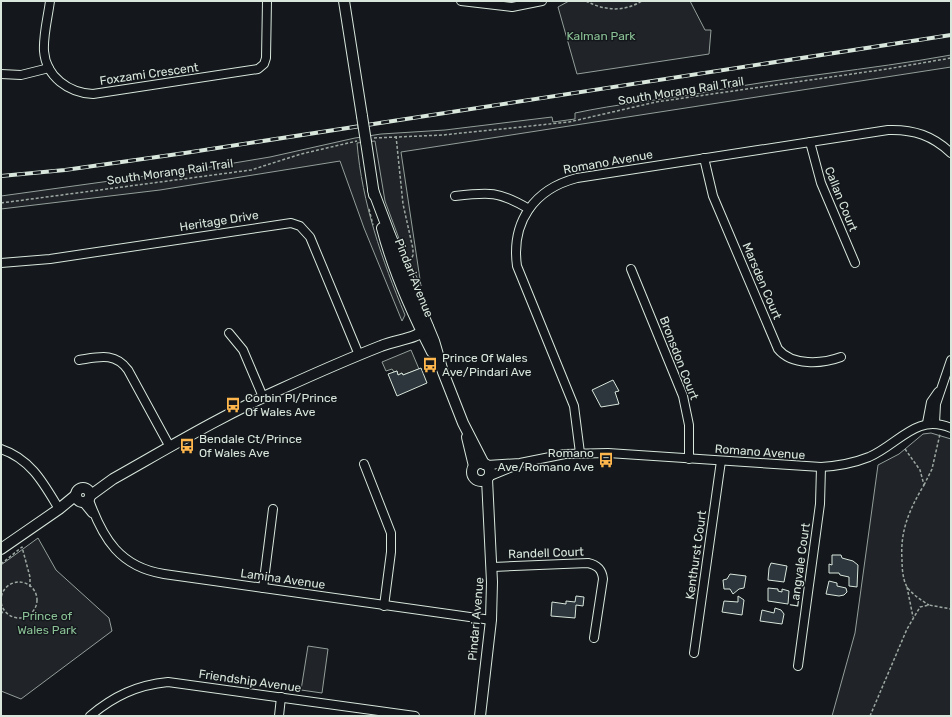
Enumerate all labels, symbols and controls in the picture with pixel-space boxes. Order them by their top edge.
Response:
park label: Kalman Park [566,29,636,43]
street label: Foxzami Crescent [99,60,200,88]
street label: South Morang Rail Trail [617,74,745,108]
street label: Romano Avenue [562,147,654,177]
street label: South Morang Rail Trail [106,156,234,188]
street label: Callan Court [822,165,860,234]
street label: Heritage Drive [179,208,260,234]
street label: Pindari Avenue [392,237,436,320]
street label: Marsden Court [739,240,785,322]
street label: Bronsdon Court [657,314,701,402]
place label: Prince Of Wales Ave/Pindari Ave [442,351,532,379]
bus stop icon: Prince Of Wales Ave/Pindari Ave [421,356,439,374]
place label: Corbin Pl/Prince Of Wales Ave [245,391,338,419]
bus stop icon: Corbin Pl/Prince Of Wales Ave [224,396,242,414]
place label: Bendale Ct/Prince Of Wales Ave [199,432,302,460]
bus stop icon: Bendale Ct/Prince Of Wales Ave [178,437,196,455]
street label: Romano Avenue [714,442,806,462]
place label: Romano Ave/Romano Ave [497,446,594,474]
bus stop icon: Romano Ave/Romano Ave [597,451,615,469]
street label: Kenthurst Court [683,509,709,600]
street label: Langvale Court [787,522,813,608]
street label: Randell Court [508,545,584,561]
street label: Lamina Avenue [240,566,327,592]
street label: Pindari Avenue [465,576,487,661]
park label: Prince of Wales Park [17,609,78,637]
street label: Friendship Avenue [198,667,303,695]

